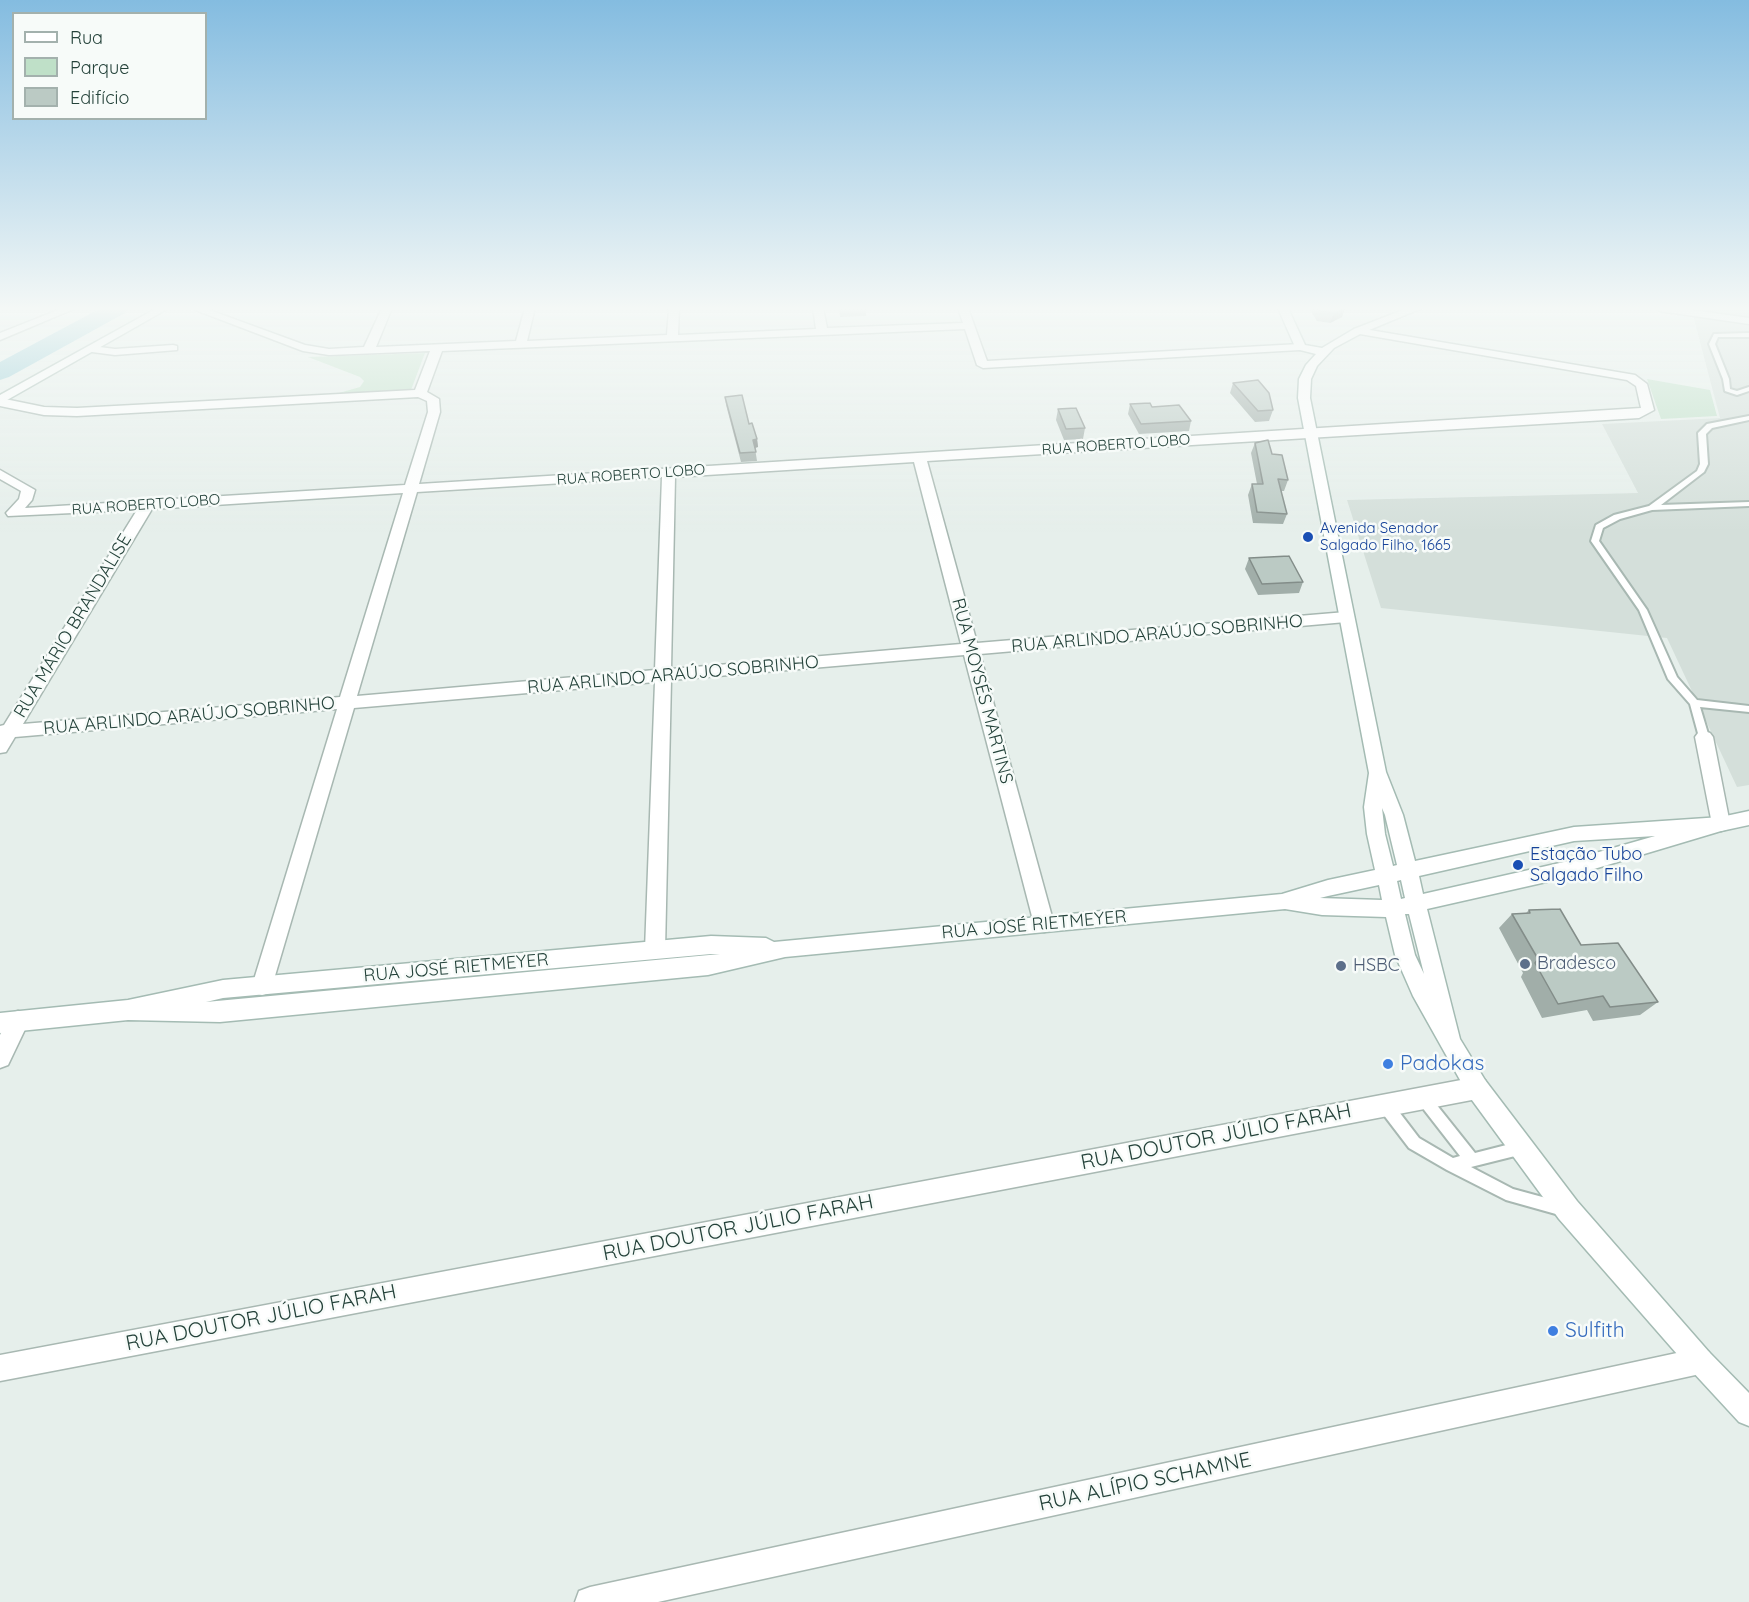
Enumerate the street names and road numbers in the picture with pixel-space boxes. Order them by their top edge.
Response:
street label: RUA ROBERTO LOBO [1041,431,1191,459]
street label: RUA ROBERTO LOBO [556,461,706,489]
street label: RUA ROBERTO LOBO [71,491,221,519]
street label: RUA MÁRIO BRANDALISE [10,530,136,722]
street label: RUA MOYSÉS MARTINS [947,596,1017,786]
street label: RUA ARLINDO ARAÚJO SOBRINHO [1010,610,1304,658]
street label: RUA ARLINDO ARAÚJO SOBRINHO [526,651,820,699]
street label: RUA ARLINDO ARAÚJO SOBRINHO [42,692,336,740]
street label: RUA JOSÉ RIETMEYER [941,906,1127,944]
street label: RUA JOSÉ RIETMEYER [363,949,549,987]
street label: RUA DOUTOR JÚLIO FARAH [1079,1098,1353,1176]
street label: RUA DOUTOR JÚLIO FARAH [601,1189,875,1267]
street label: RUA DOUTOR JÚLIO FARAH [124,1279,398,1357]
street label: RUA ALÍPIO SCHAMNE [1037,1447,1253,1517]

